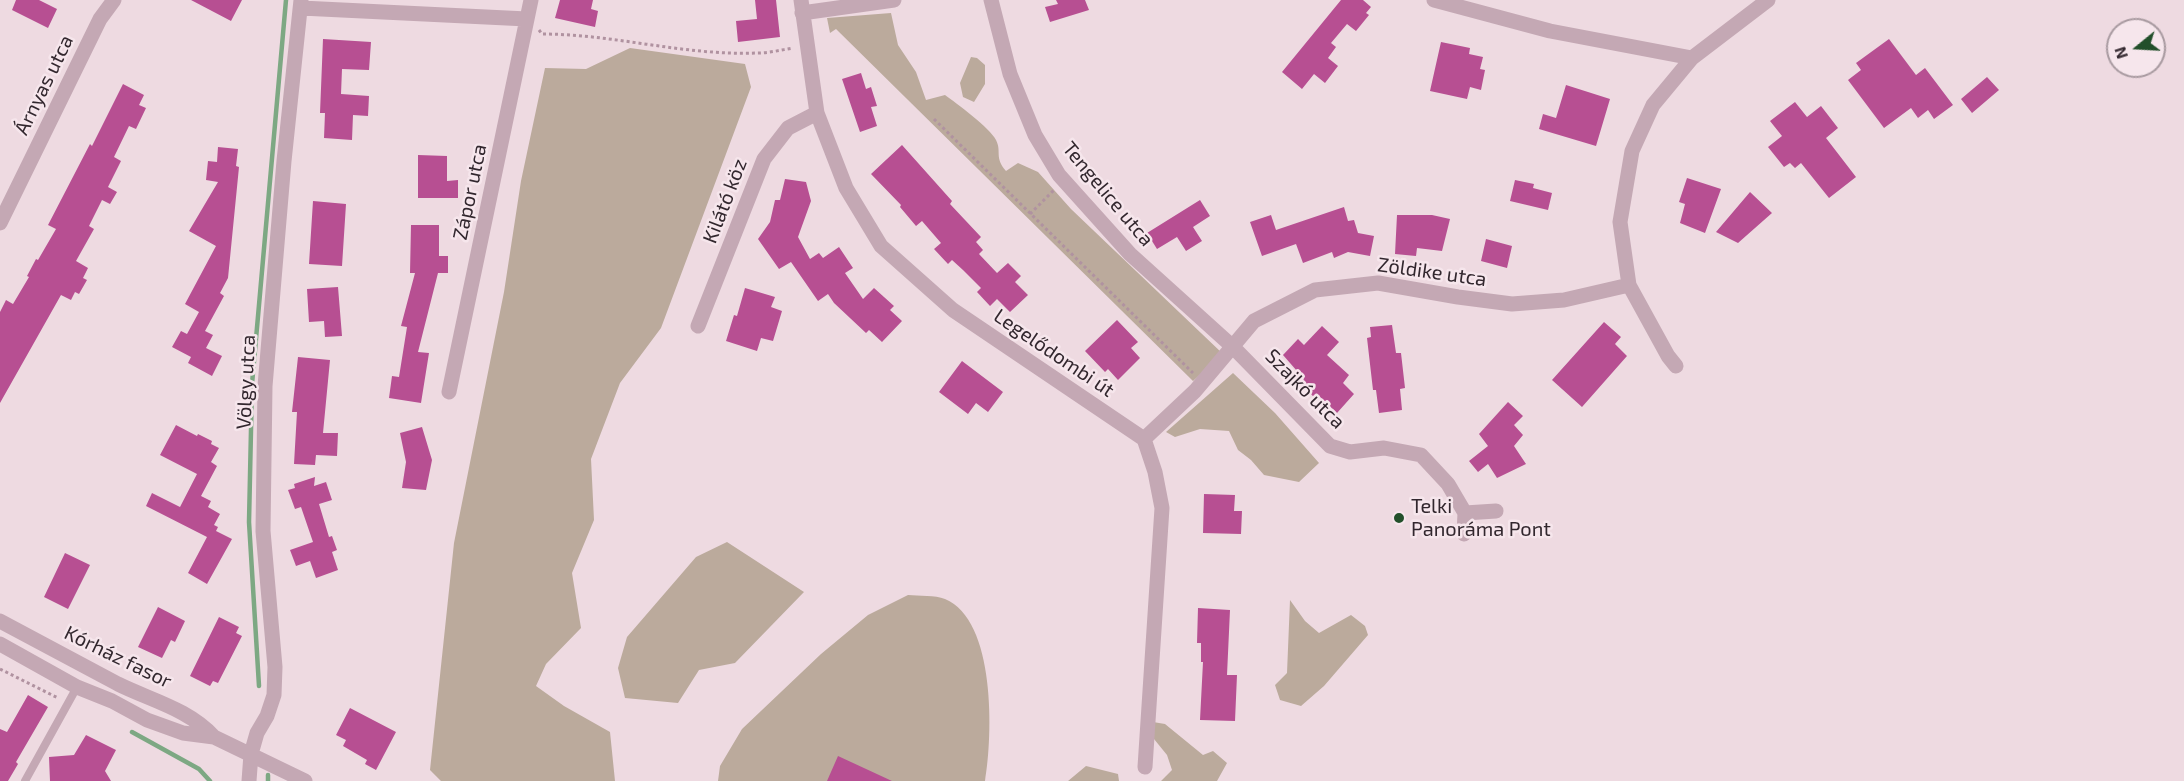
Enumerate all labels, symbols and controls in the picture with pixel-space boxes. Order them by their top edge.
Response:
north arrow [2106,18,2166,78]
street label: Árnyas utca [10,31,78,139]
text: N [2109,45,2131,62]
street label: Tengelice utca [1057,137,1159,251]
street label: Zápor utca [448,142,492,242]
street label: Kilátó köz [698,155,752,247]
street label: Zöldike utca [1376,252,1488,292]
street label: Legelődombi út [989,304,1119,402]
street label: Völgy utca [232,334,260,430]
street label: Szajkó utca [1260,344,1350,434]
place label: Telki Panoráma Pont [1411,494,1551,541]
marker: Telki Panoráma Pont [1392,511,1406,525]
street label: Kórház fasor [60,621,176,693]

